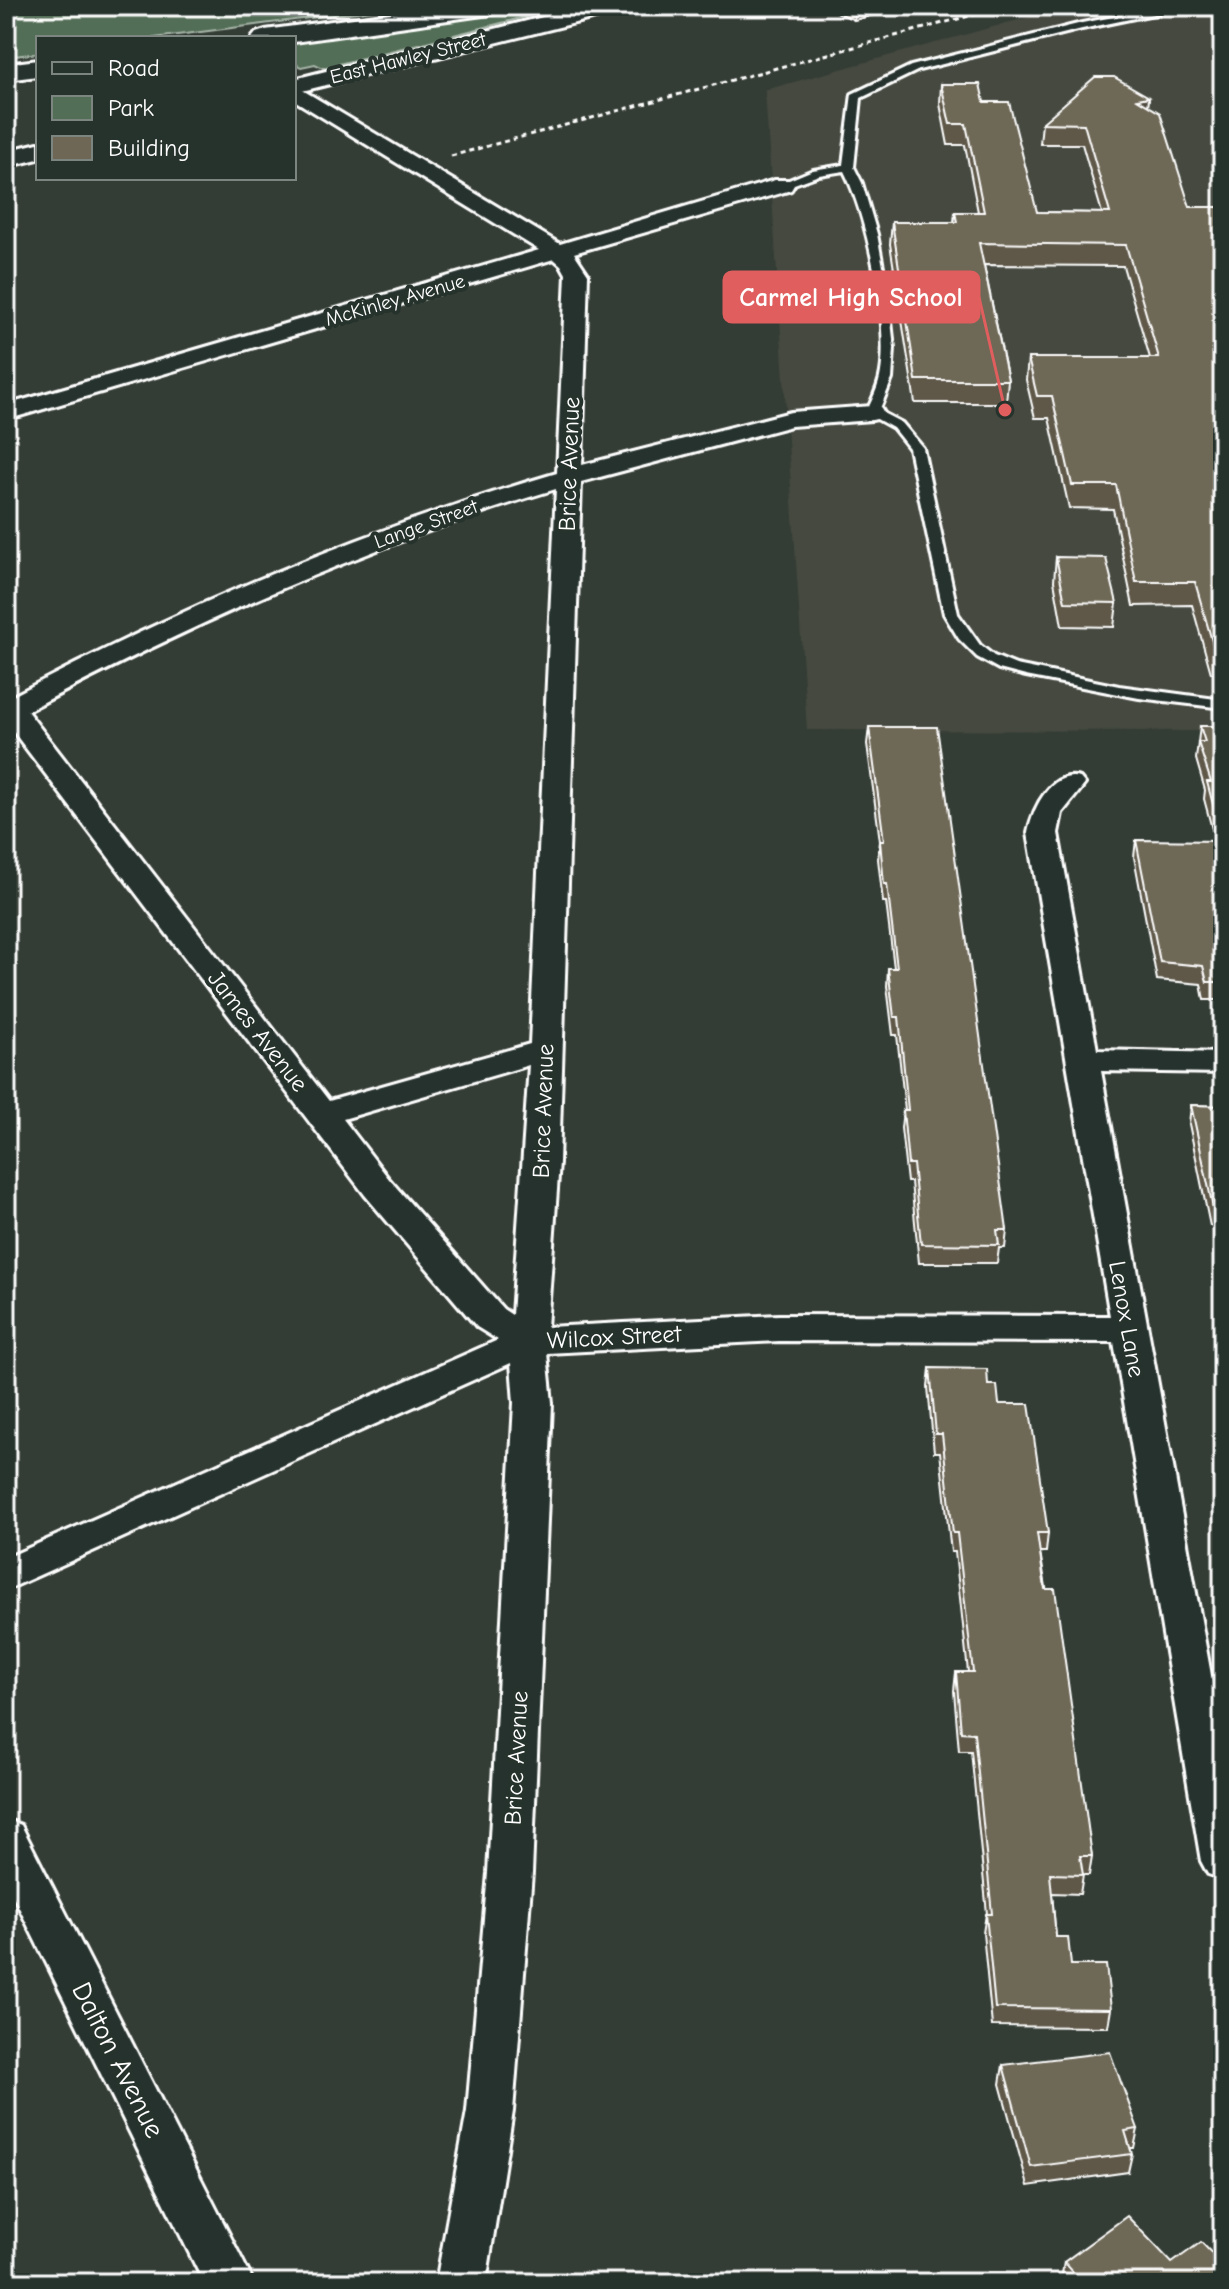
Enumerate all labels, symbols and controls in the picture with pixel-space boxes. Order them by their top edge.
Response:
street label: East Hawley Street [328,27,490,89]
legend [36,36,296,180]
text: Road [108,54,160,82]
text: Park [108,94,154,122]
text: Building [108,134,190,162]
street label: McKinley Avenue [323,269,467,331]
callout: Carmel High School [724,272,979,322]
text: Carmel High School [739,283,963,313]
street label: Brice Avenue [553,396,585,532]
street label: Lange Street [371,494,482,553]
street label: James Avenue [202,965,314,1097]
street label: Brice Avenue [527,1043,559,1179]
street label: Lenox Lane [1103,1259,1151,1379]
street label: Wilcox Street [546,1319,683,1355]
street label: Brice Avenue [498,1690,534,1826]
street label: Dalton Avenue [65,1977,171,2143]

